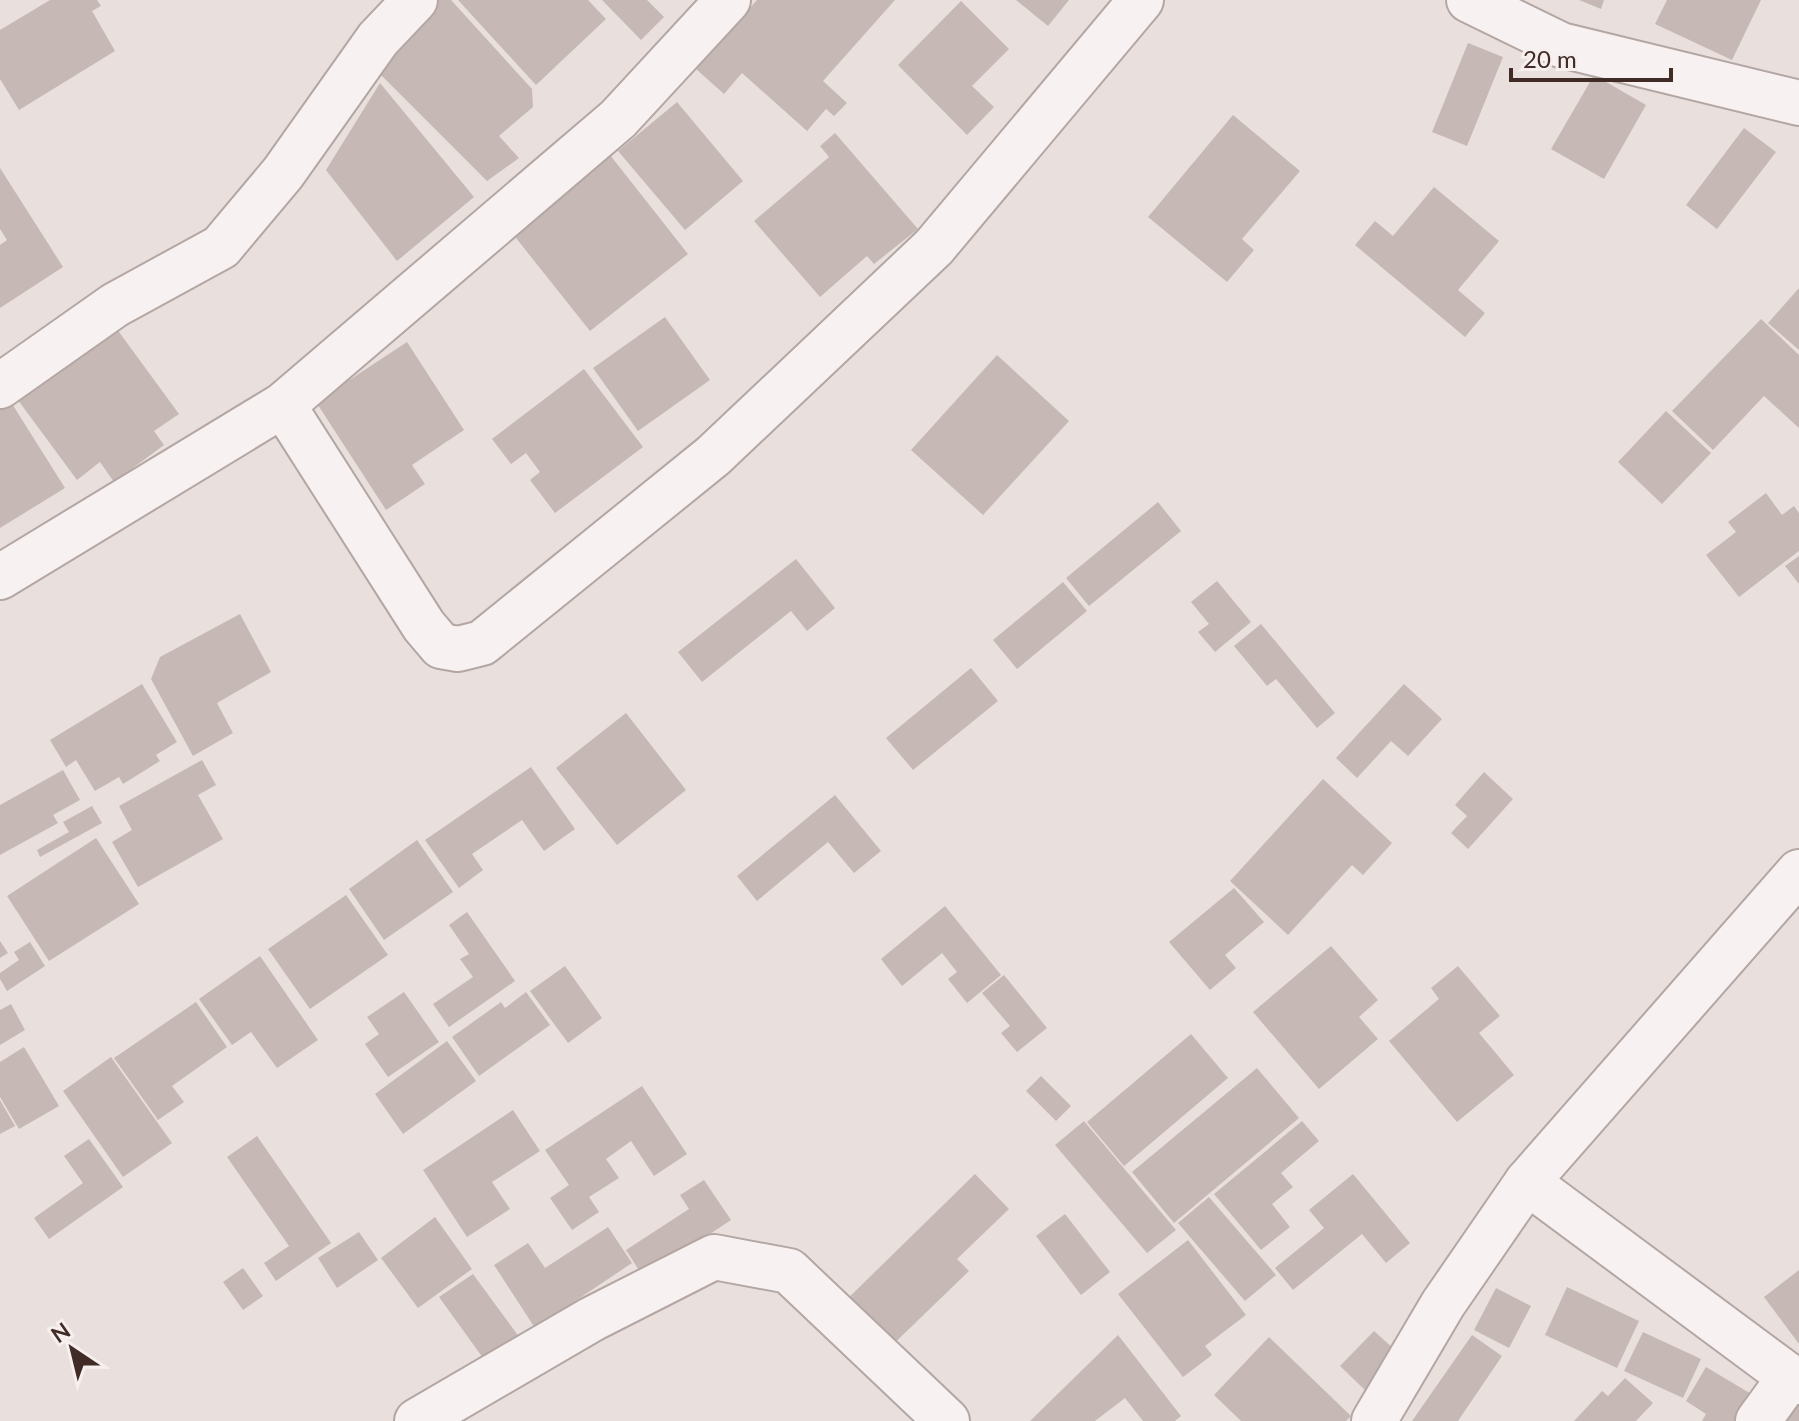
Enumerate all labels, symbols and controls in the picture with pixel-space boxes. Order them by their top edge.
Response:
scale bar [1511,32,1671,82]
text: 20 m [1523,44,1577,73]
north arrow [32,1309,112,1389]
text: N [46,1316,75,1348]

